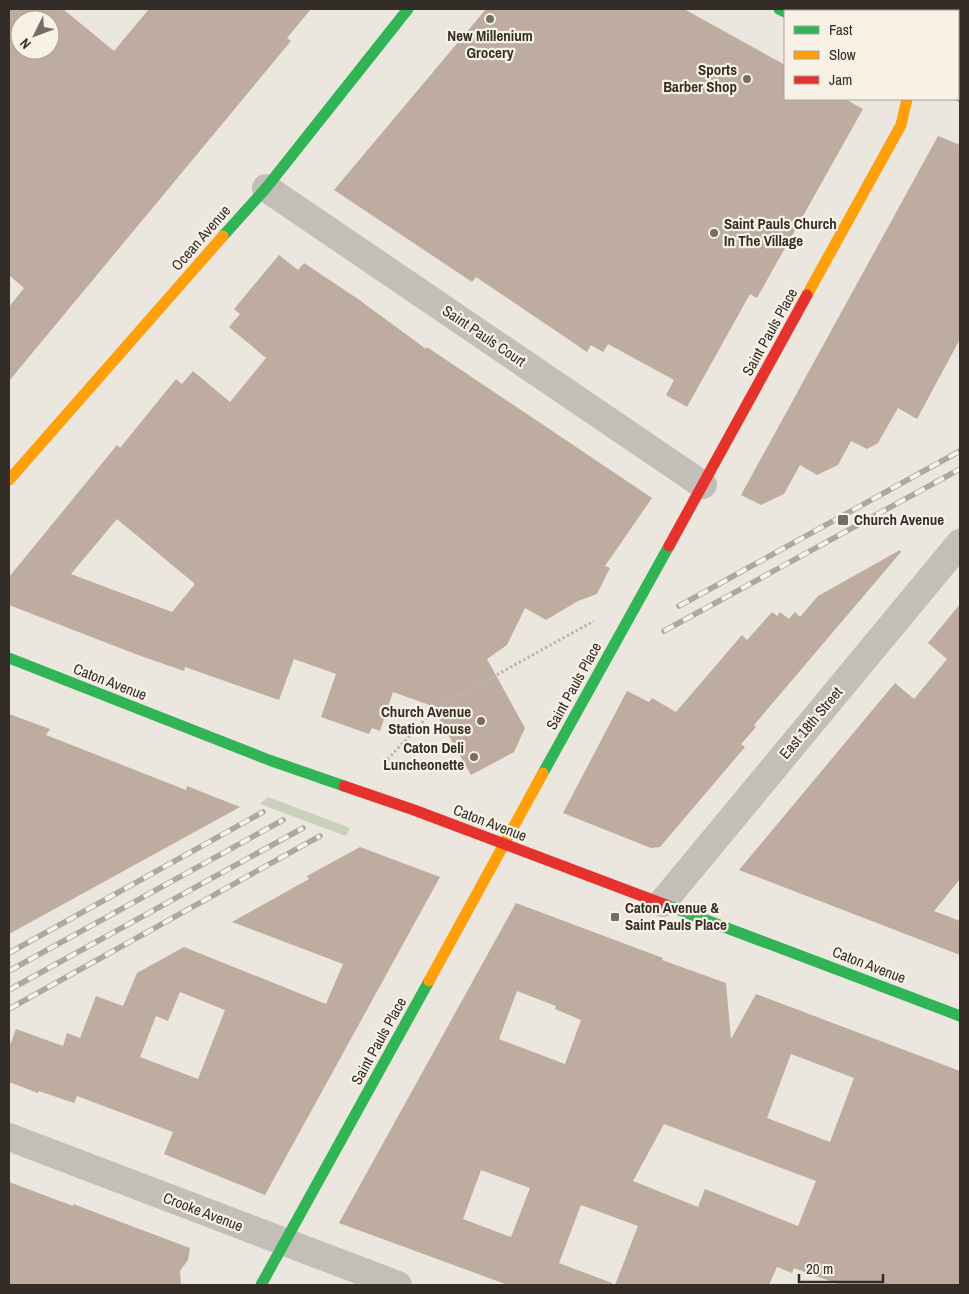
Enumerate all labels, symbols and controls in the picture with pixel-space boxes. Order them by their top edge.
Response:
north arrow [10,10,60,60]
legend [784,10,959,100]
marker: New Millenium Grocery [484,13,496,25]
text: Fast [829,19,853,40]
place label: New Millenium Grocery [447,25,533,63]
text: N [16,35,35,53]
text: Slow [829,44,856,65]
place label: Sports Barber Shop [663,59,737,97]
text: Jam [829,69,852,90]
marker: Sports Barber Shop [741,73,753,85]
street label: Ocean Avenue [166,200,235,275]
place label: Saint Pauls Church In The Village [724,213,837,251]
marker: Saint Pauls Church In The Village [708,227,720,239]
street label: Saint Pauls Place [737,284,802,379]
street label: Saint Pauls Court [438,300,531,372]
place label: Church Avenue [854,509,944,530]
marker: Church Avenue [836,513,850,527]
street label: Saint Pauls Place [541,638,606,733]
street label: Caton Avenue [70,658,150,705]
street label: East 18th Street [774,682,847,763]
place label: Church Avenue Station House [381,701,471,739]
marker: Church Avenue Station House [475,715,487,727]
place label: Caton Deli Luncheonette [383,737,464,775]
marker: Caton Deli Luncheonette [468,751,480,763]
street label: Caton Avenue [450,799,530,846]
place label: Caton Avenue & Saint Pauls Place [625,897,727,935]
marker: Caton Avenue & Saint Pauls Place [609,911,621,923]
street label: Caton Avenue [829,941,909,988]
street label: Saint Pauls Place [346,993,411,1088]
street label: Crooke Avenue [160,1187,246,1236]
scale bar [799,1252,883,1284]
text: 20 m [806,1258,833,1279]

